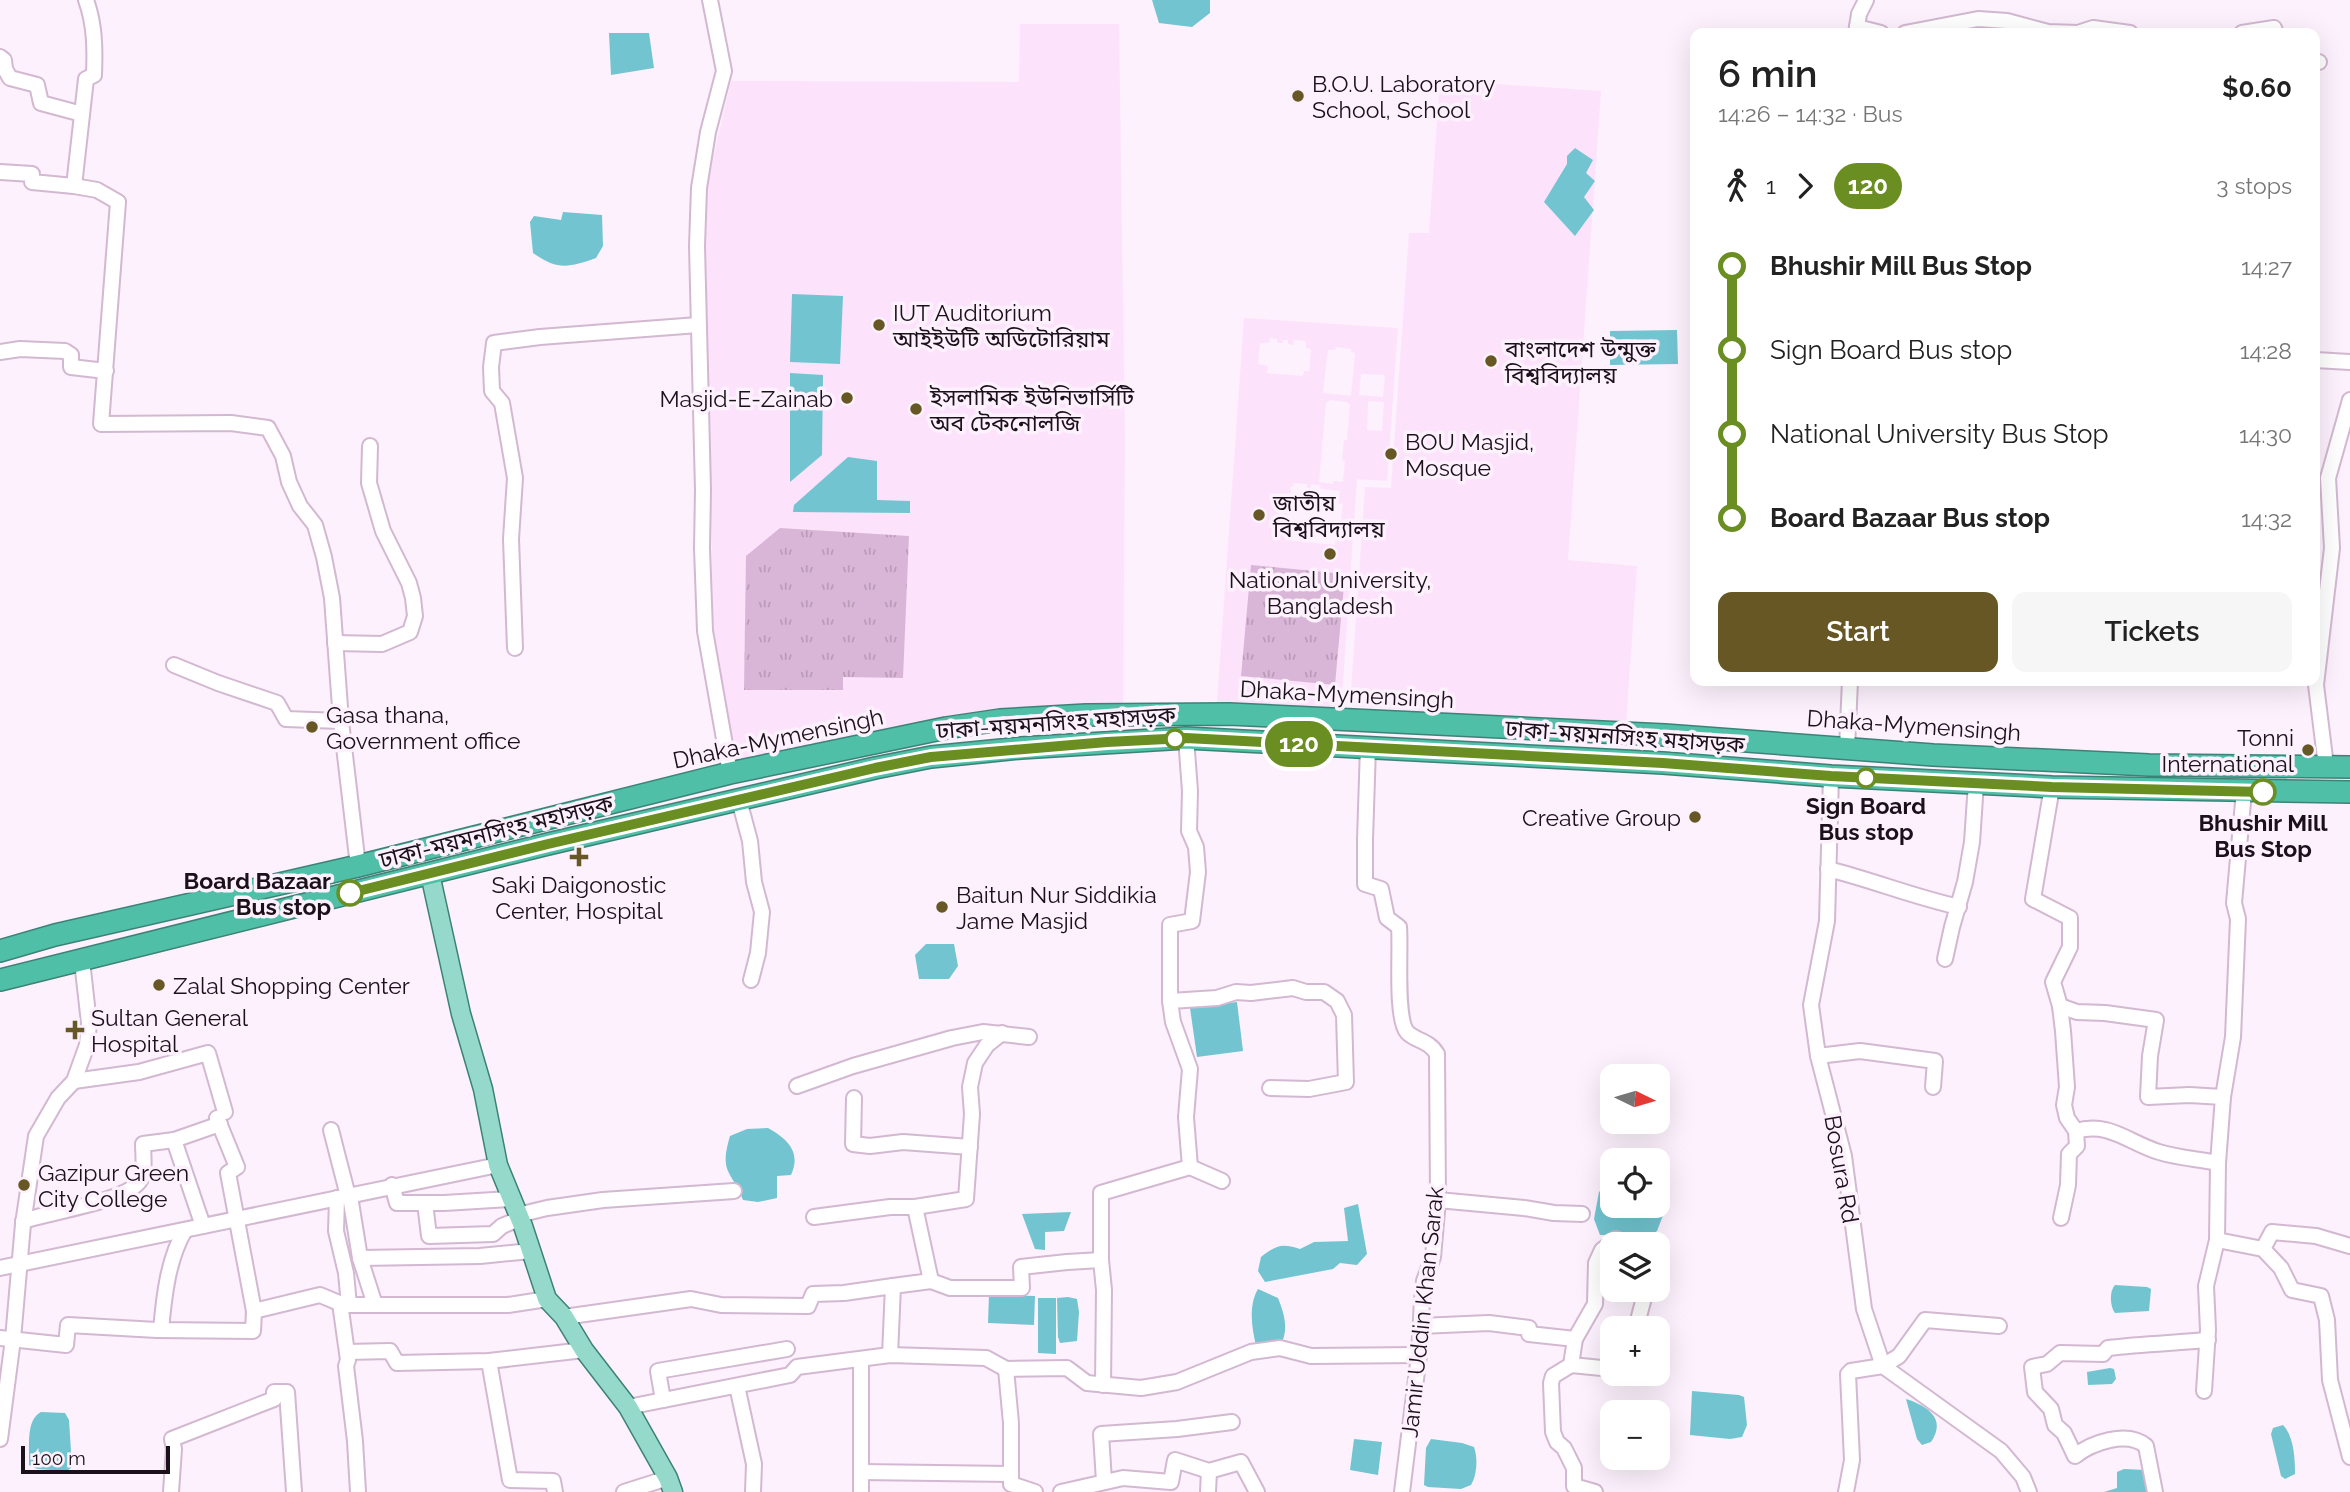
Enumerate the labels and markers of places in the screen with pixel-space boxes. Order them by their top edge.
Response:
place label: B.O.U. Laboratory School, School [1312,70,1495,123]
marker: B.O.U. Laboratory School, School [1290,88,1306,104]
place label: IUT Auditorium আইইউটি অডিটোরিয়াম [892,299,1111,352]
marker: IUT Auditorium আইইউটি অডিটোরিয়াম [871,317,887,333]
place label: বাংলাদেশ উন্মুক্ত বিশ্ববিদ্যালয় [1504,335,1656,388]
marker: বাংলাদেশ উন্মুক্ত বিশ্ববিদ্যালয় [1483,353,1499,369]
place label: ইসলামিক ইউনিভার্সিটি অব টেকনোলজি [929,383,1135,436]
place label: Masjid-E-Zainab [659,385,833,412]
marker: Masjid-E-Zainab [839,390,855,406]
marker: ইসলামিক ইউনিভার্সিটি অব টেকনোলজি [908,401,924,417]
place label: BOU Masjid, Mosque [1405,428,1534,481]
marker: BOU Masjid, Mosque [1383,446,1399,462]
place label: জাতীয় বিশ্ববিদ্যালয় [1272,489,1385,542]
marker: জাতীয় বিশ্ববিদ্যালয় [1251,507,1267,523]
marker: National University, Bangladesh [1322,546,1338,562]
place label: National University, Bangladesh [1229,566,1431,619]
place label: Gasa thana, Government office [326,701,520,754]
marker: Gasa thana, Government office [304,719,320,735]
place label: Tonni International [2161,724,2295,777]
unlabelled marker [1165,729,1185,749]
marker: Tonni International [2300,742,2316,758]
marker: Sign Board Bus stop [1856,768,1876,788]
marker: Bhushir Mill Bus Stop [2250,779,2276,805]
place label: Sign Board Bus stop [1806,792,1926,845]
place label: Creative Group [1522,804,1681,831]
marker: Creative Group [1687,809,1703,825]
place label: Bhushir Mill Bus Stop [2198,809,2328,862]
marker: Saki Daigonostic Center, Hospital [569,847,589,867]
place label: Board Bazaar Bus stop [184,867,331,920]
place label: Saki Daigonostic Center, Hospital [492,871,666,924]
marker: Board Bazaar Bus stop [337,880,363,906]
place label: Baitun Nur Siddikia Jame Masjid [956,881,1157,934]
marker: Baitun Nur Siddikia Jame Masjid [934,899,950,915]
place label: Zalal Shopping Center [173,972,410,999]
marker: Zalal Shopping Center [151,977,167,993]
place label: Sultan General Hospital [91,1004,249,1057]
marker: Sultan General Hospital [65,1020,85,1040]
place label: Gazipur Green City College [38,1159,189,1212]
marker: Gazipur Green City College [16,1177,32,1193]

